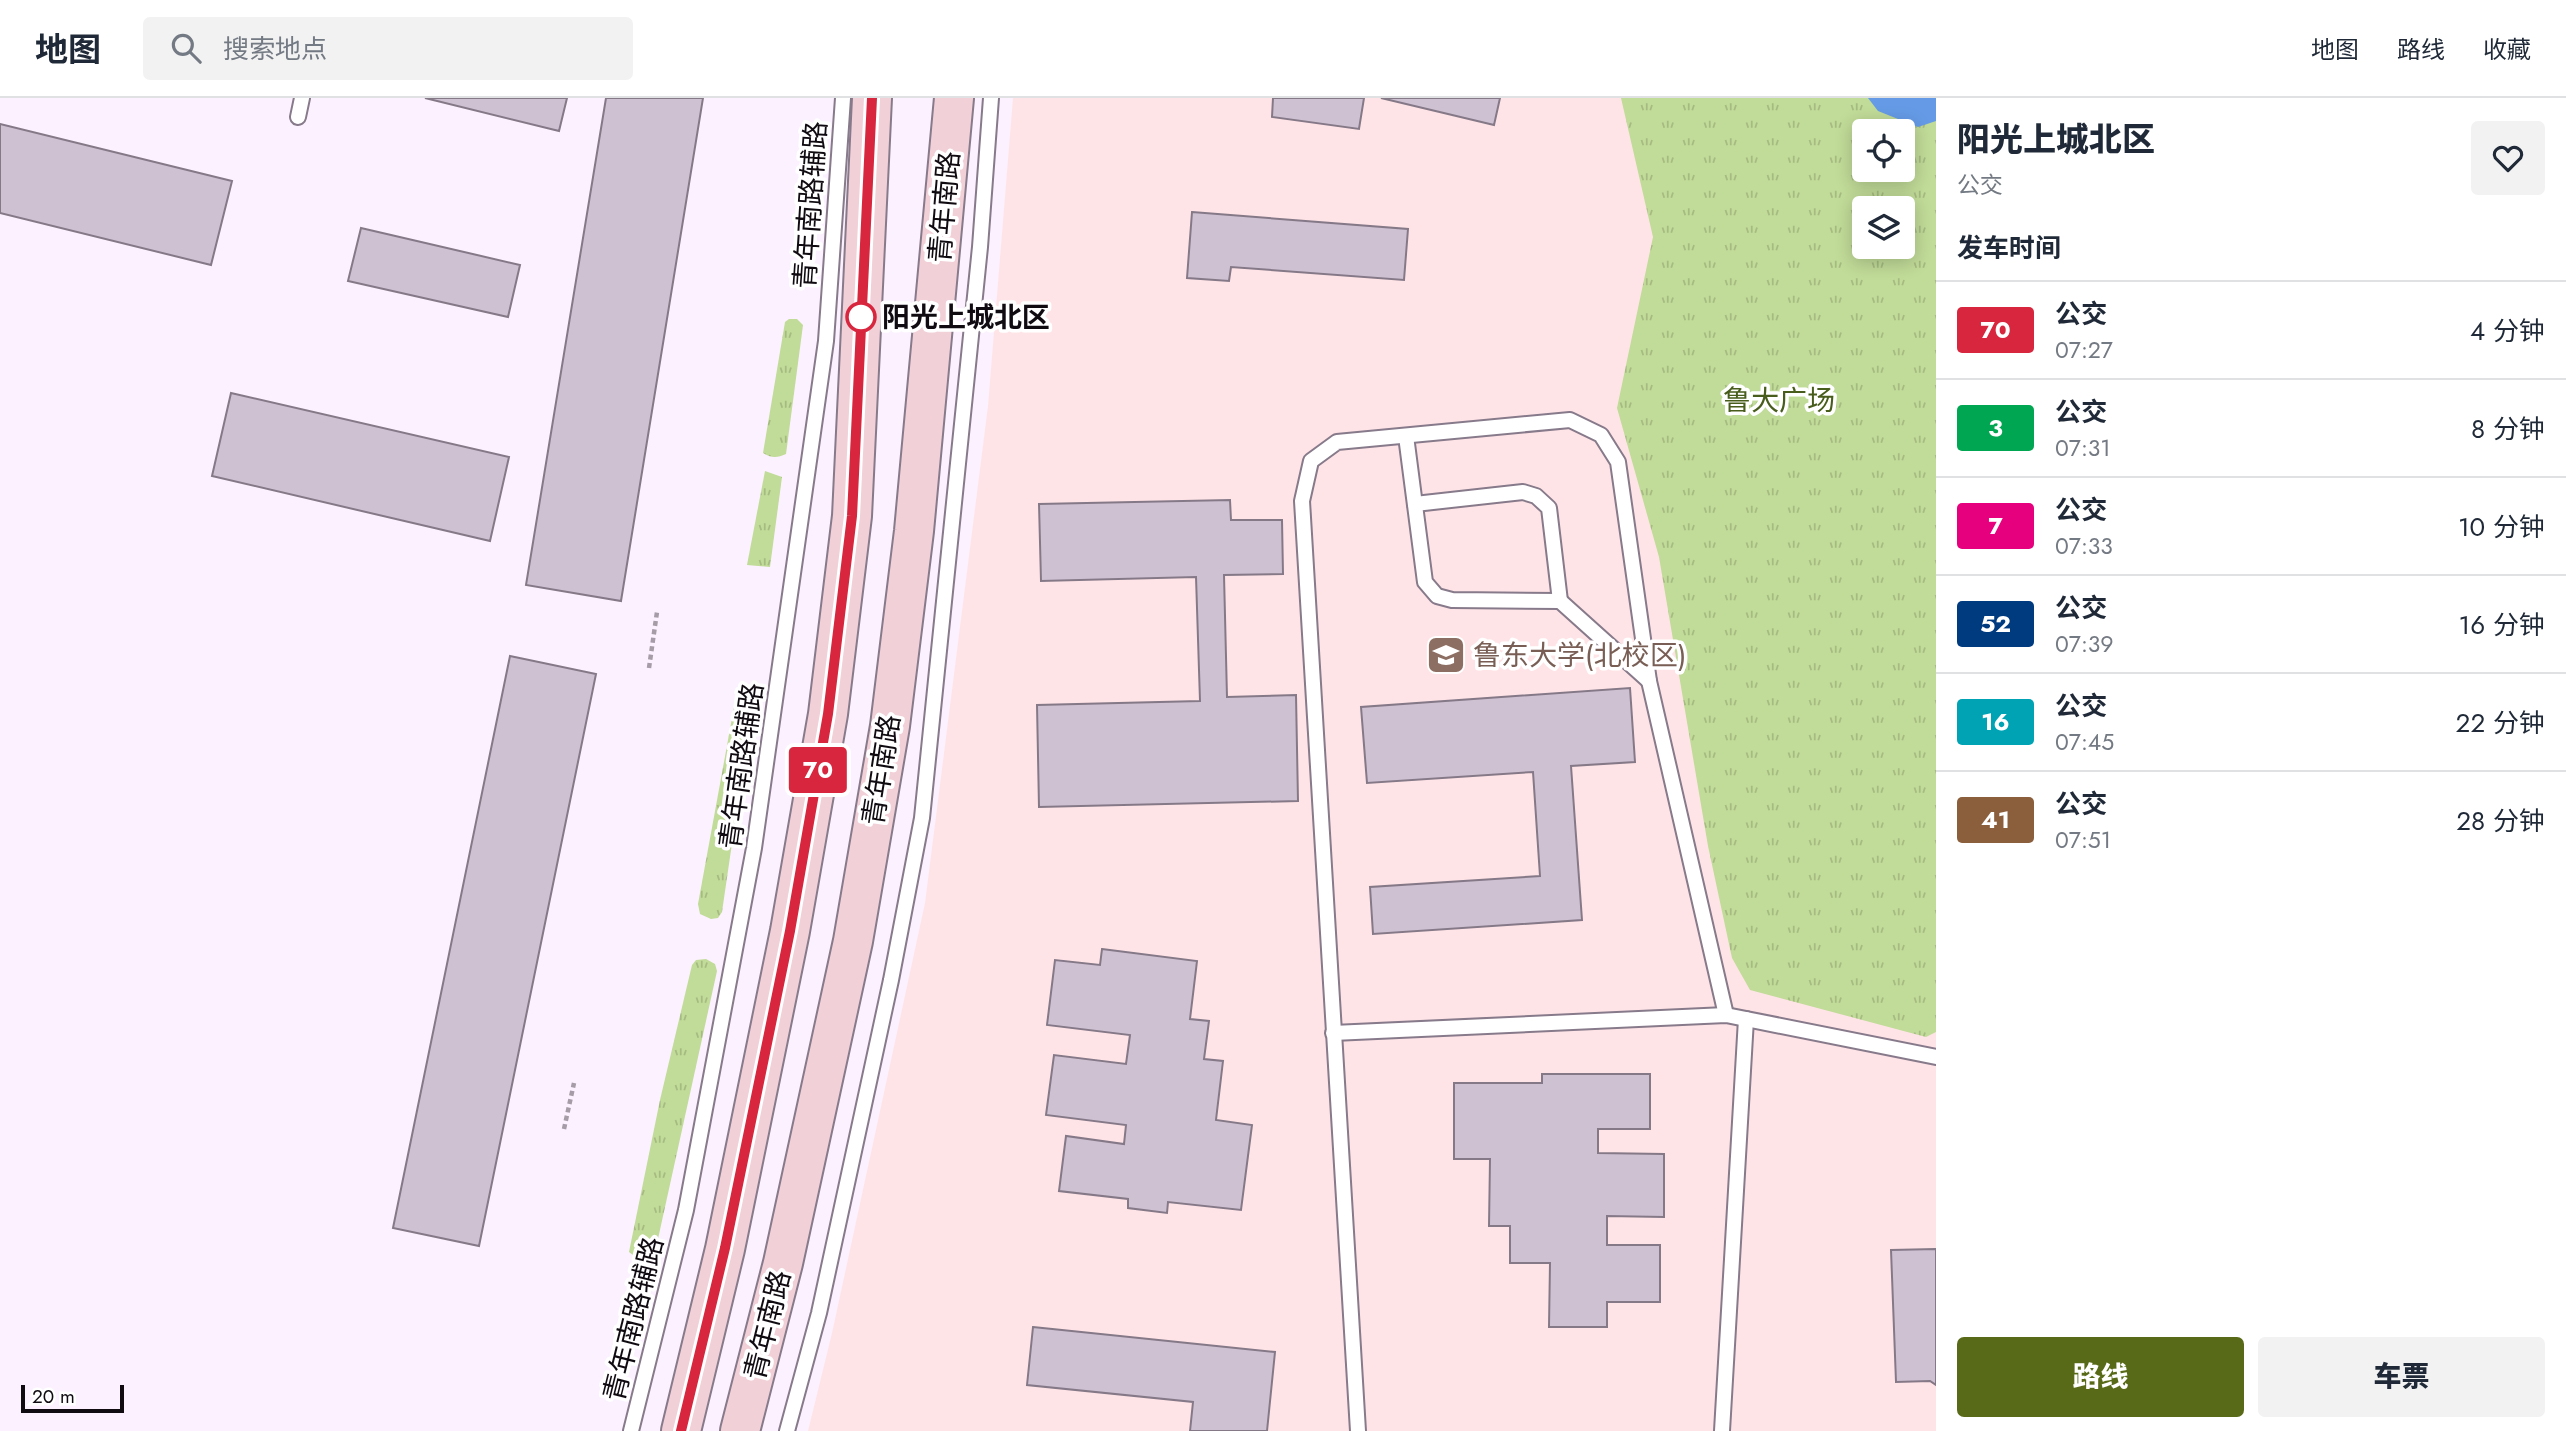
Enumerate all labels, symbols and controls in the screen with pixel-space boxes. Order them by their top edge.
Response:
search box [143,17,633,80]
text: 地图 [35,26,101,73]
icon: search [167,29,205,67]
text: 搜索地点 [223,30,327,68]
text: 地图 [2311,32,2359,67]
text: 路线 [2397,32,2445,67]
text: 收藏 [2483,32,2531,67]
text: 阳光上城北区 [1957,116,2155,163]
map controls [1852,119,1915,259]
button: locate [1852,119,1915,182]
street label: 青年南路辅路 [784,120,837,290]
button: heart [2471,121,2545,195]
street label: 青年南路 [919,149,970,265]
text: 公交 [1957,168,2003,202]
button: layers [1852,196,1915,259]
text: 发车时间 [1957,229,2061,267]
text: 公交 [2055,295,2107,333]
place label: 阳光上城北区 [882,297,1050,338]
marker: 阳光上城北区 [846,302,876,332]
text: 70 [1980,312,2011,347]
text: 4 分钟 [2470,312,2545,350]
text: 07:27 [2055,333,2113,367]
park label: 鲁大广场 [1723,380,1835,421]
text: 公交 [2055,393,2107,431]
text: 3 [1988,410,2003,445]
text: 8 分钟 [2471,410,2545,448]
text: 07:31 [2055,431,2111,465]
text: 公交 [2055,491,2107,529]
text: 7 [1988,508,2003,543]
text: 10 分钟 [2458,508,2545,546]
text: 07:33 [2055,529,2113,563]
text: 公交 [2055,589,2107,627]
text: 52 [1980,606,2011,641]
text: 16 分钟 [2459,606,2545,644]
text: 07:39 [2055,627,2114,661]
school or university icon: 鲁东大学(北校区) [1425,634,1467,676]
place label: 鲁东大学(北校区) [1473,635,1686,676]
street label: 青年南路辅路 [710,680,773,852]
text: 公交 [2055,687,2107,725]
text: 16 [1981,704,2010,739]
text: 22 分钟 [2456,704,2545,742]
street label: 青年南路 [852,712,911,829]
text: 07:45 [2055,725,2114,759]
line badge: 70 [786,747,850,793]
text: 70 [803,752,833,787]
text: 公交 [2055,785,2107,823]
text: 41 [1981,802,2010,837]
text: 28 分钟 [2456,802,2545,840]
text: 07:51 [2055,823,2111,857]
street label: 青年南路辅路 [593,1233,674,1406]
street label: 青年南路 [734,1266,801,1384]
button: 路线 [1957,1337,2244,1417]
button: 车票 [2258,1337,2545,1417]
scale bar [21,1382,124,1414]
text: 20 m [32,1383,75,1410]

